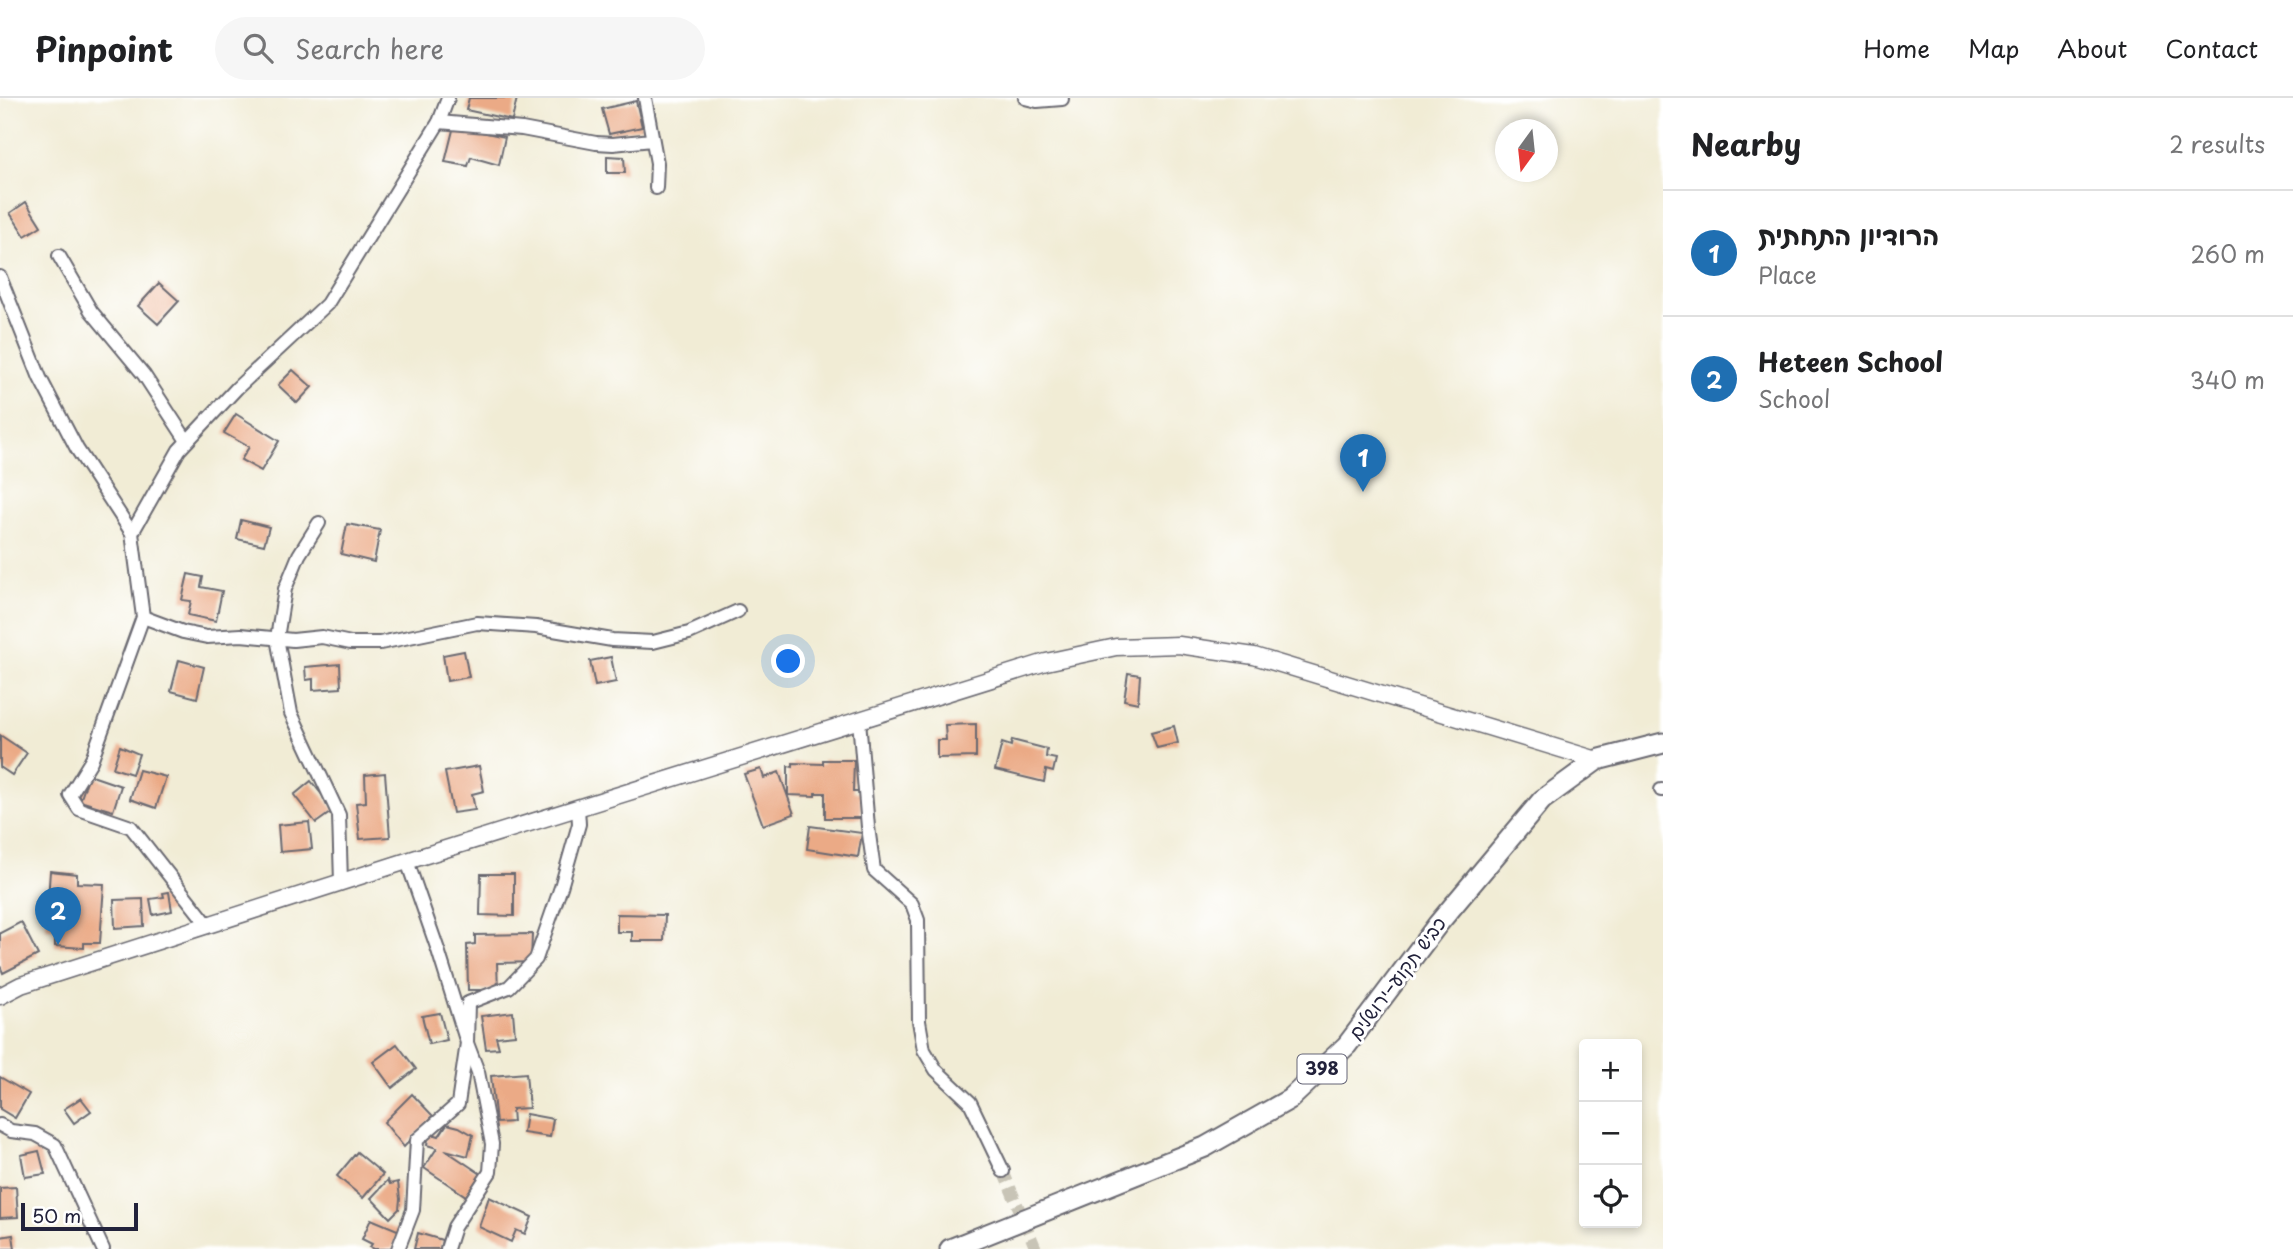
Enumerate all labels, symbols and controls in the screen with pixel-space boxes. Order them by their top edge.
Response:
search box [215,17,705,80]
text: Pinpoint [35,23,173,73]
icon: search [239,29,277,67]
text: Search here [295,29,444,68]
text: Home [1863,30,1930,66]
text: Map [1968,30,2019,66]
text: About [2057,30,2127,66]
text: Contact [2165,30,2258,66]
north arrow [1495,119,1558,182]
text: Nearby [1691,121,1801,166]
text: 2 results [2169,126,2265,161]
text: הרודיון התחתית [1758,215,1939,254]
text: 1 [1709,236,1720,271]
text: 260 m [2190,236,2265,271]
text: Place [1758,257,1817,292]
text: Heteen School [1758,342,1943,381]
text: 2 [1706,362,1722,397]
text: 340 m [2190,362,2265,397]
text: School [1758,381,1830,416]
pin: 1 [1340,434,1386,492]
your location [771,644,805,678]
pin: 2 [35,887,81,945]
street label: כביש תקוע–ירושלים [1341,910,1452,1045]
map controls [1579,1039,1642,1228]
button: + [1579,1039,1642,1102]
road number: 398 [1298,1054,1346,1084]
button: − [1579,1102,1642,1165]
button: locate [1579,1165,1642,1228]
scale bar [21,1200,138,1232]
text: 50 m [32,1201,81,1229]

